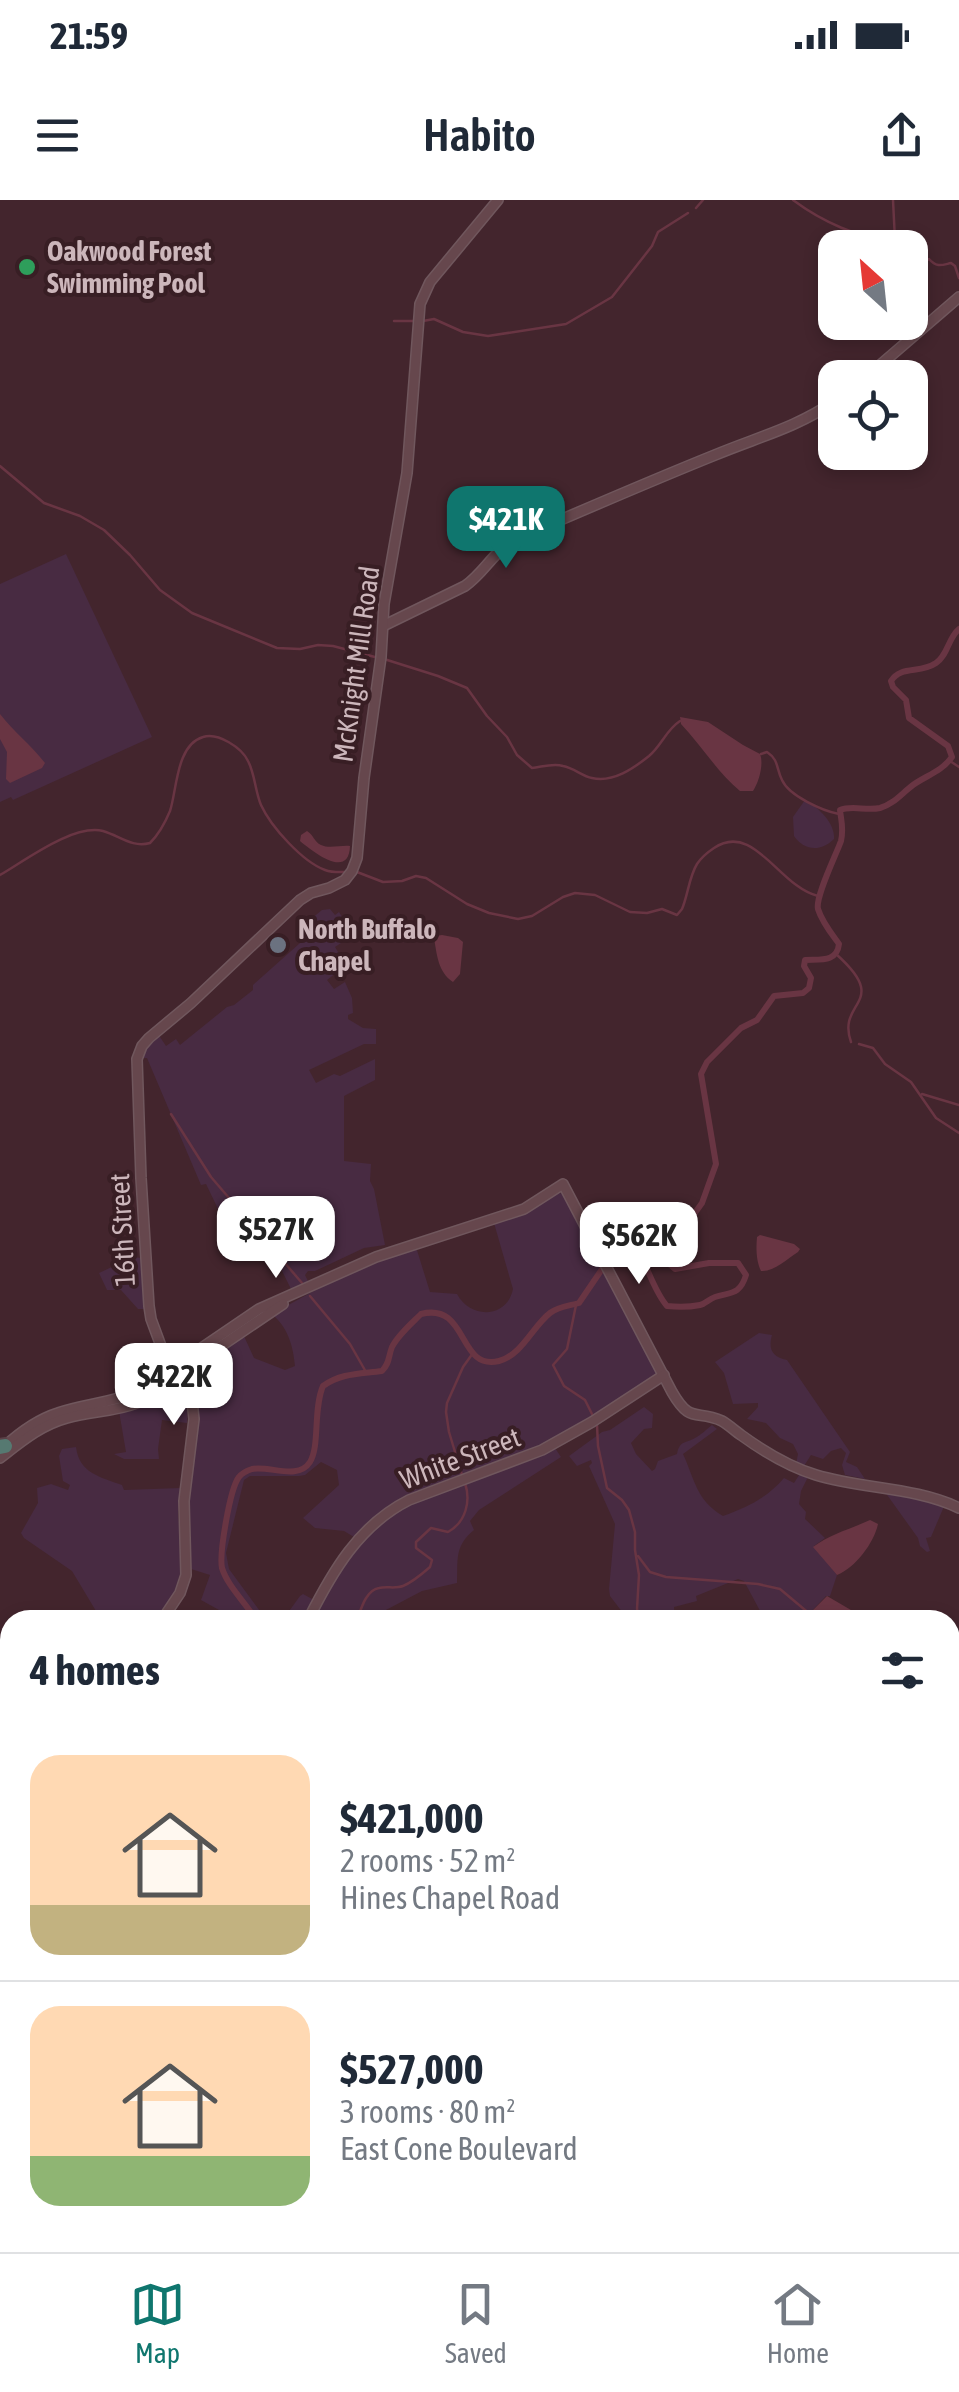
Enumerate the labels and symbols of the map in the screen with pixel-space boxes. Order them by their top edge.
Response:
north arrow [818,230,928,340]
place label: Oakwood Forest Swimming Pool [47,235,211,299]
marker: Oakwood Forest Swimming Pool [16,256,38,278]
pin: $421K [436,486,576,571]
street label: McKnight Mill Road [326,564,386,764]
place label: North Buffalo Chapel [298,913,436,977]
marker: North Buffalo Chapel [267,934,289,956]
street label: 16th Street [103,1173,141,1287]
pin: $527K [206,1196,346,1281]
pin: $562K [569,1202,709,1287]
pin: $422K [104,1343,244,1428]
street label: White Street [395,1420,525,1496]

